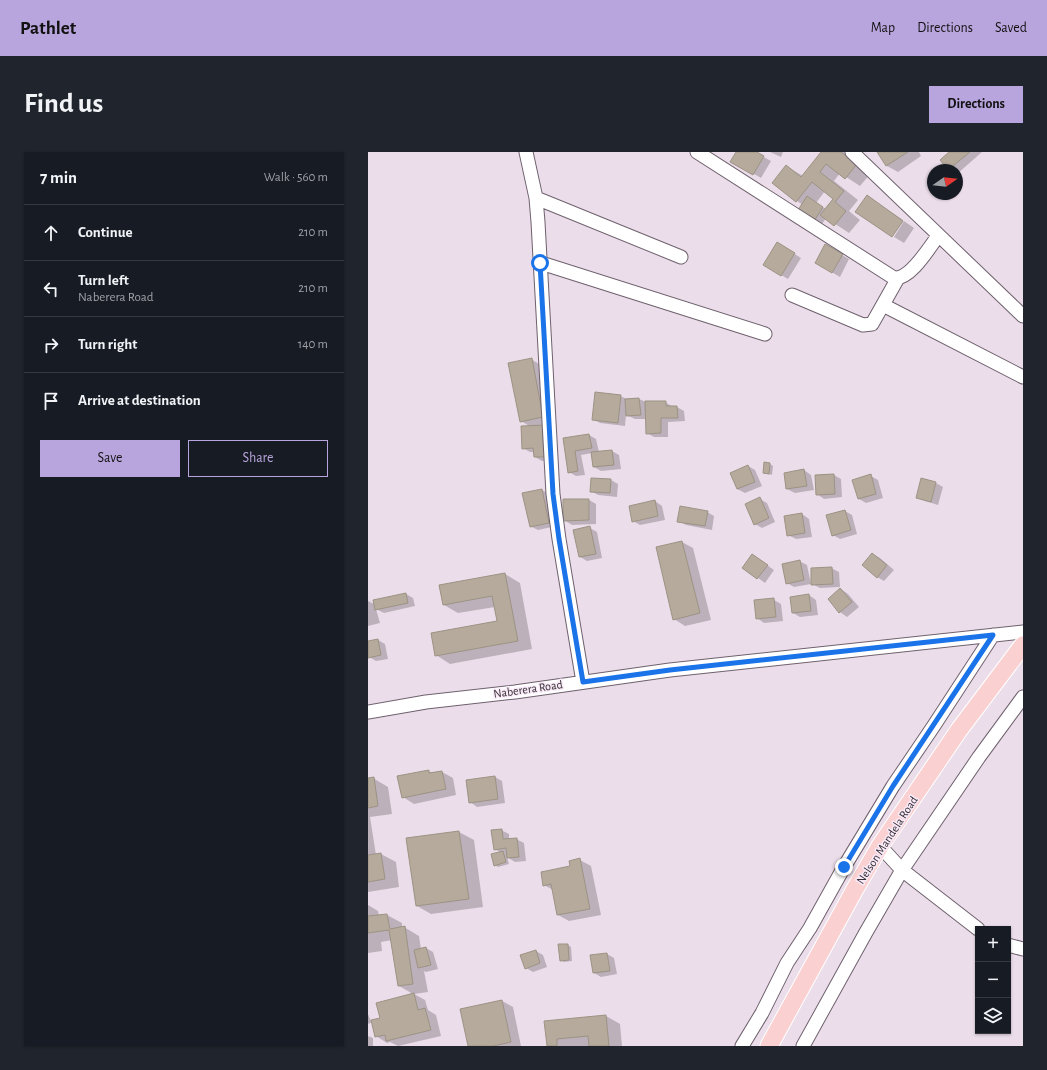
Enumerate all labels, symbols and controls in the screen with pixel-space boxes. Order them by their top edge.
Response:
text: Pathlet [20,19,76,38]
text: Map [871,21,895,35]
text: Directions [917,21,973,35]
text: Saved [995,21,1027,35]
button: Directions [929,86,1023,123]
text: Find us [24,90,103,118]
north arrow [927,164,963,200]
text: 7 min [40,169,77,186]
text: Walk · 560 m [264,171,328,184]
icon: ahead [40,222,62,244]
text: Continue [78,225,133,240]
text: 210 m [298,226,328,239]
route start [531,254,549,272]
text: Turn left [78,273,129,288]
icon: left [40,278,62,300]
text: 210 m [298,282,328,295]
text: Naberera Road [78,291,154,304]
icon: right [40,334,62,356]
text: Turn right [78,337,137,352]
text: 140 m [298,338,328,351]
icon: arrive [40,390,62,412]
text: Arrive at destination [78,393,201,408]
button: Save [40,440,180,477]
button: Share [188,440,328,477]
street label: Naberera Road [493,678,563,700]
street label: Nelson Mandela Road [854,794,920,886]
route end [835,858,853,876]
map controls [975,926,1011,1034]
button: + [975,926,1011,962]
button: − [975,962,1011,998]
button: layers [975,998,1011,1034]

